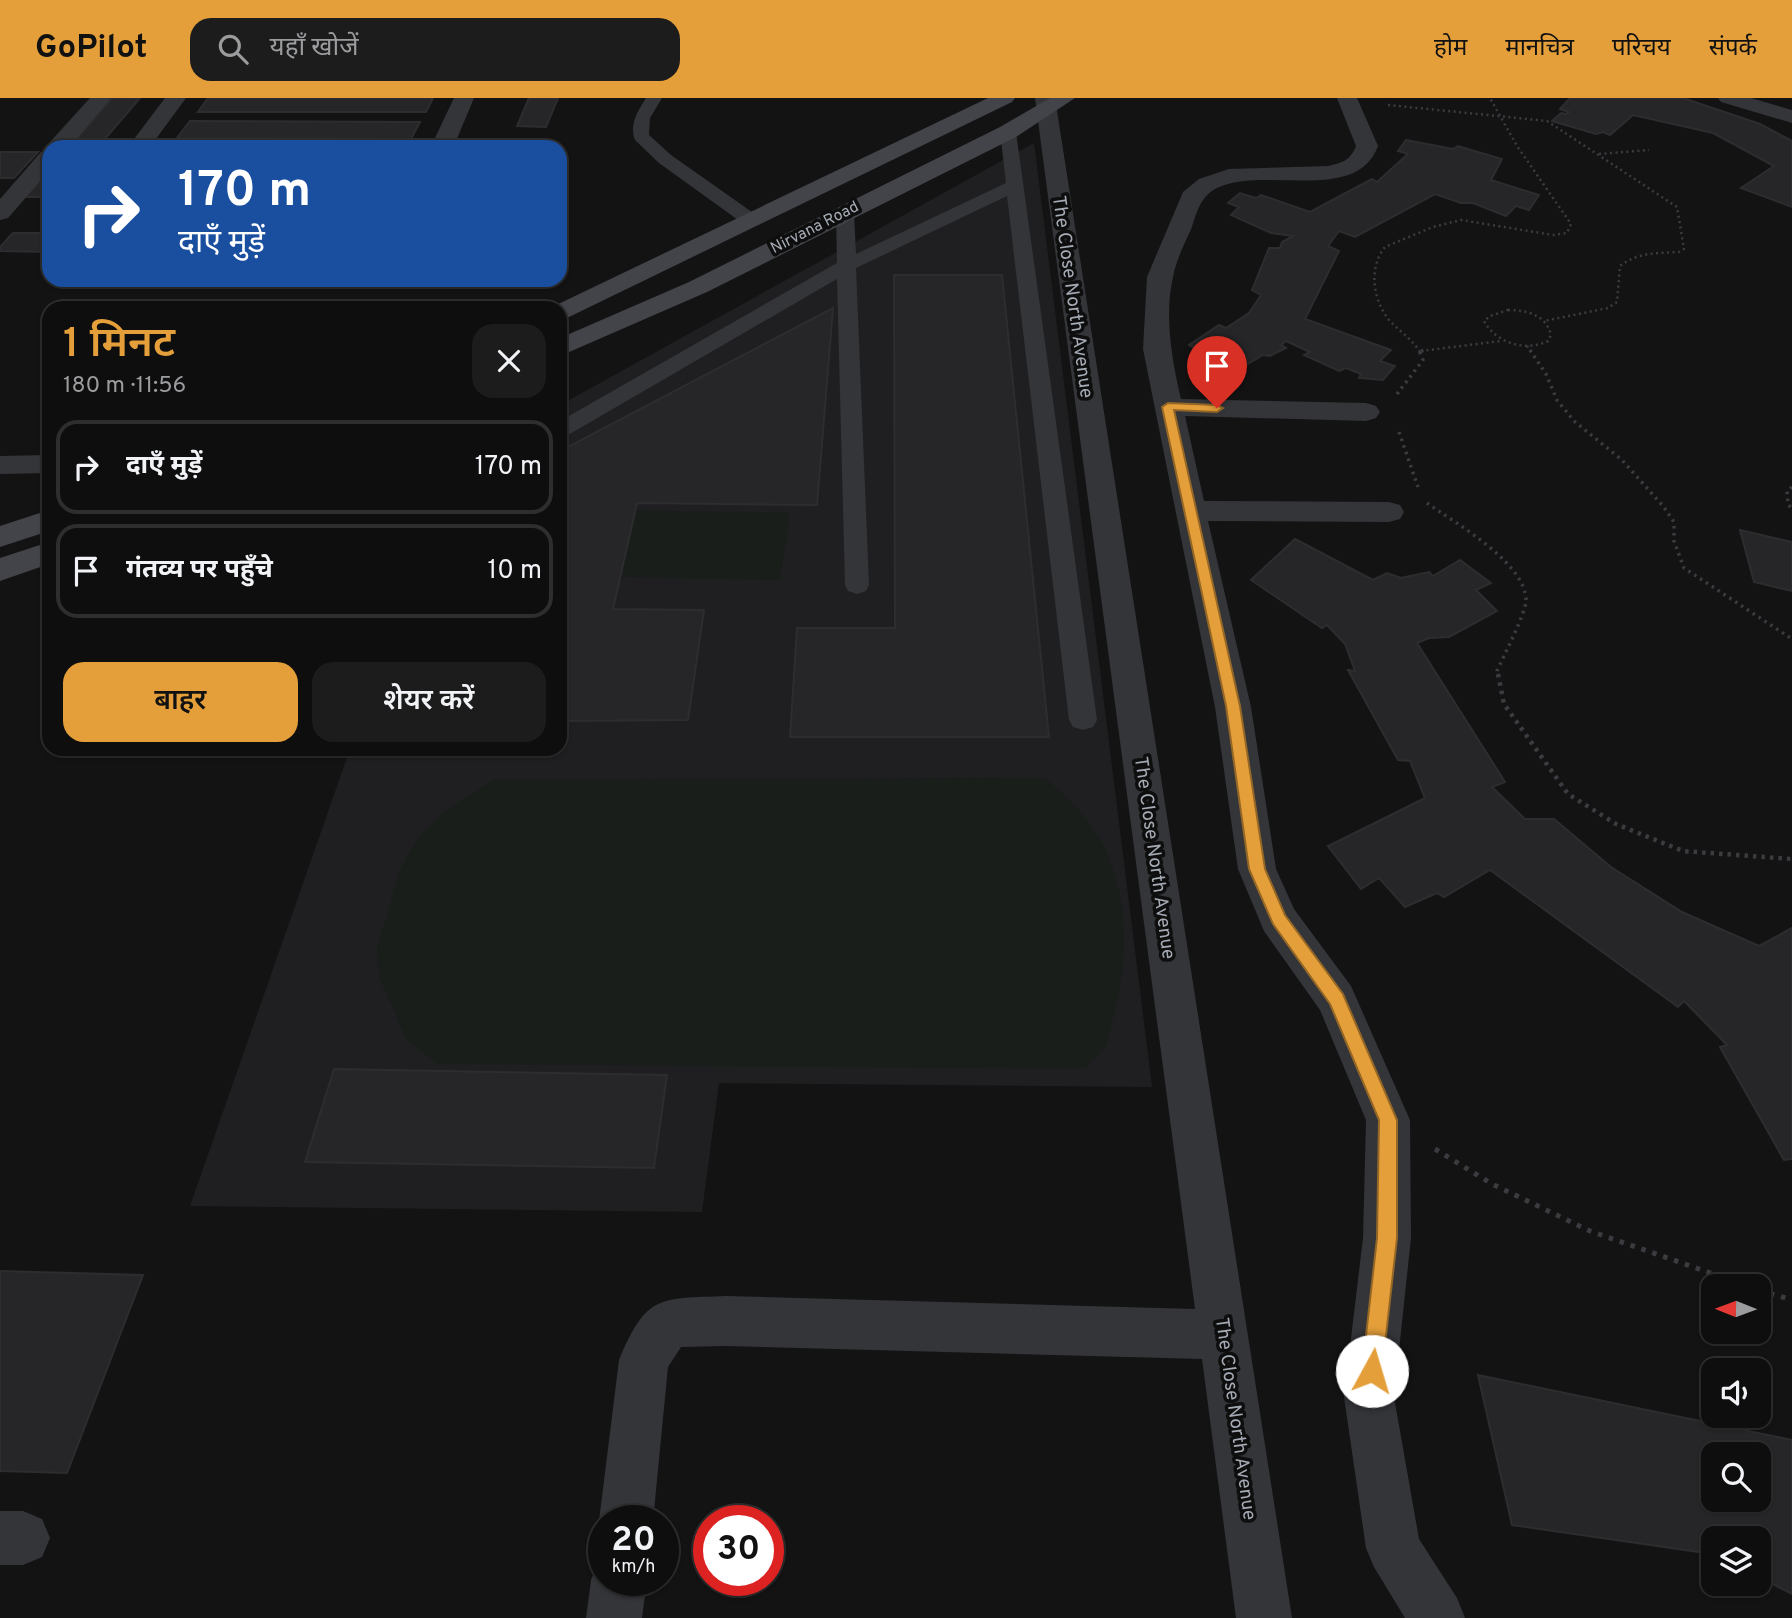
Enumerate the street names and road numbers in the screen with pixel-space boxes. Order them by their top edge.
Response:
street label: The Close North Avenue [1046,194,1098,400]
street label: Nirvana Road [767,197,863,259]
street label: The Close North Avenue [1128,755,1180,961]
street label: The Close North Avenue [1209,1316,1261,1522]

